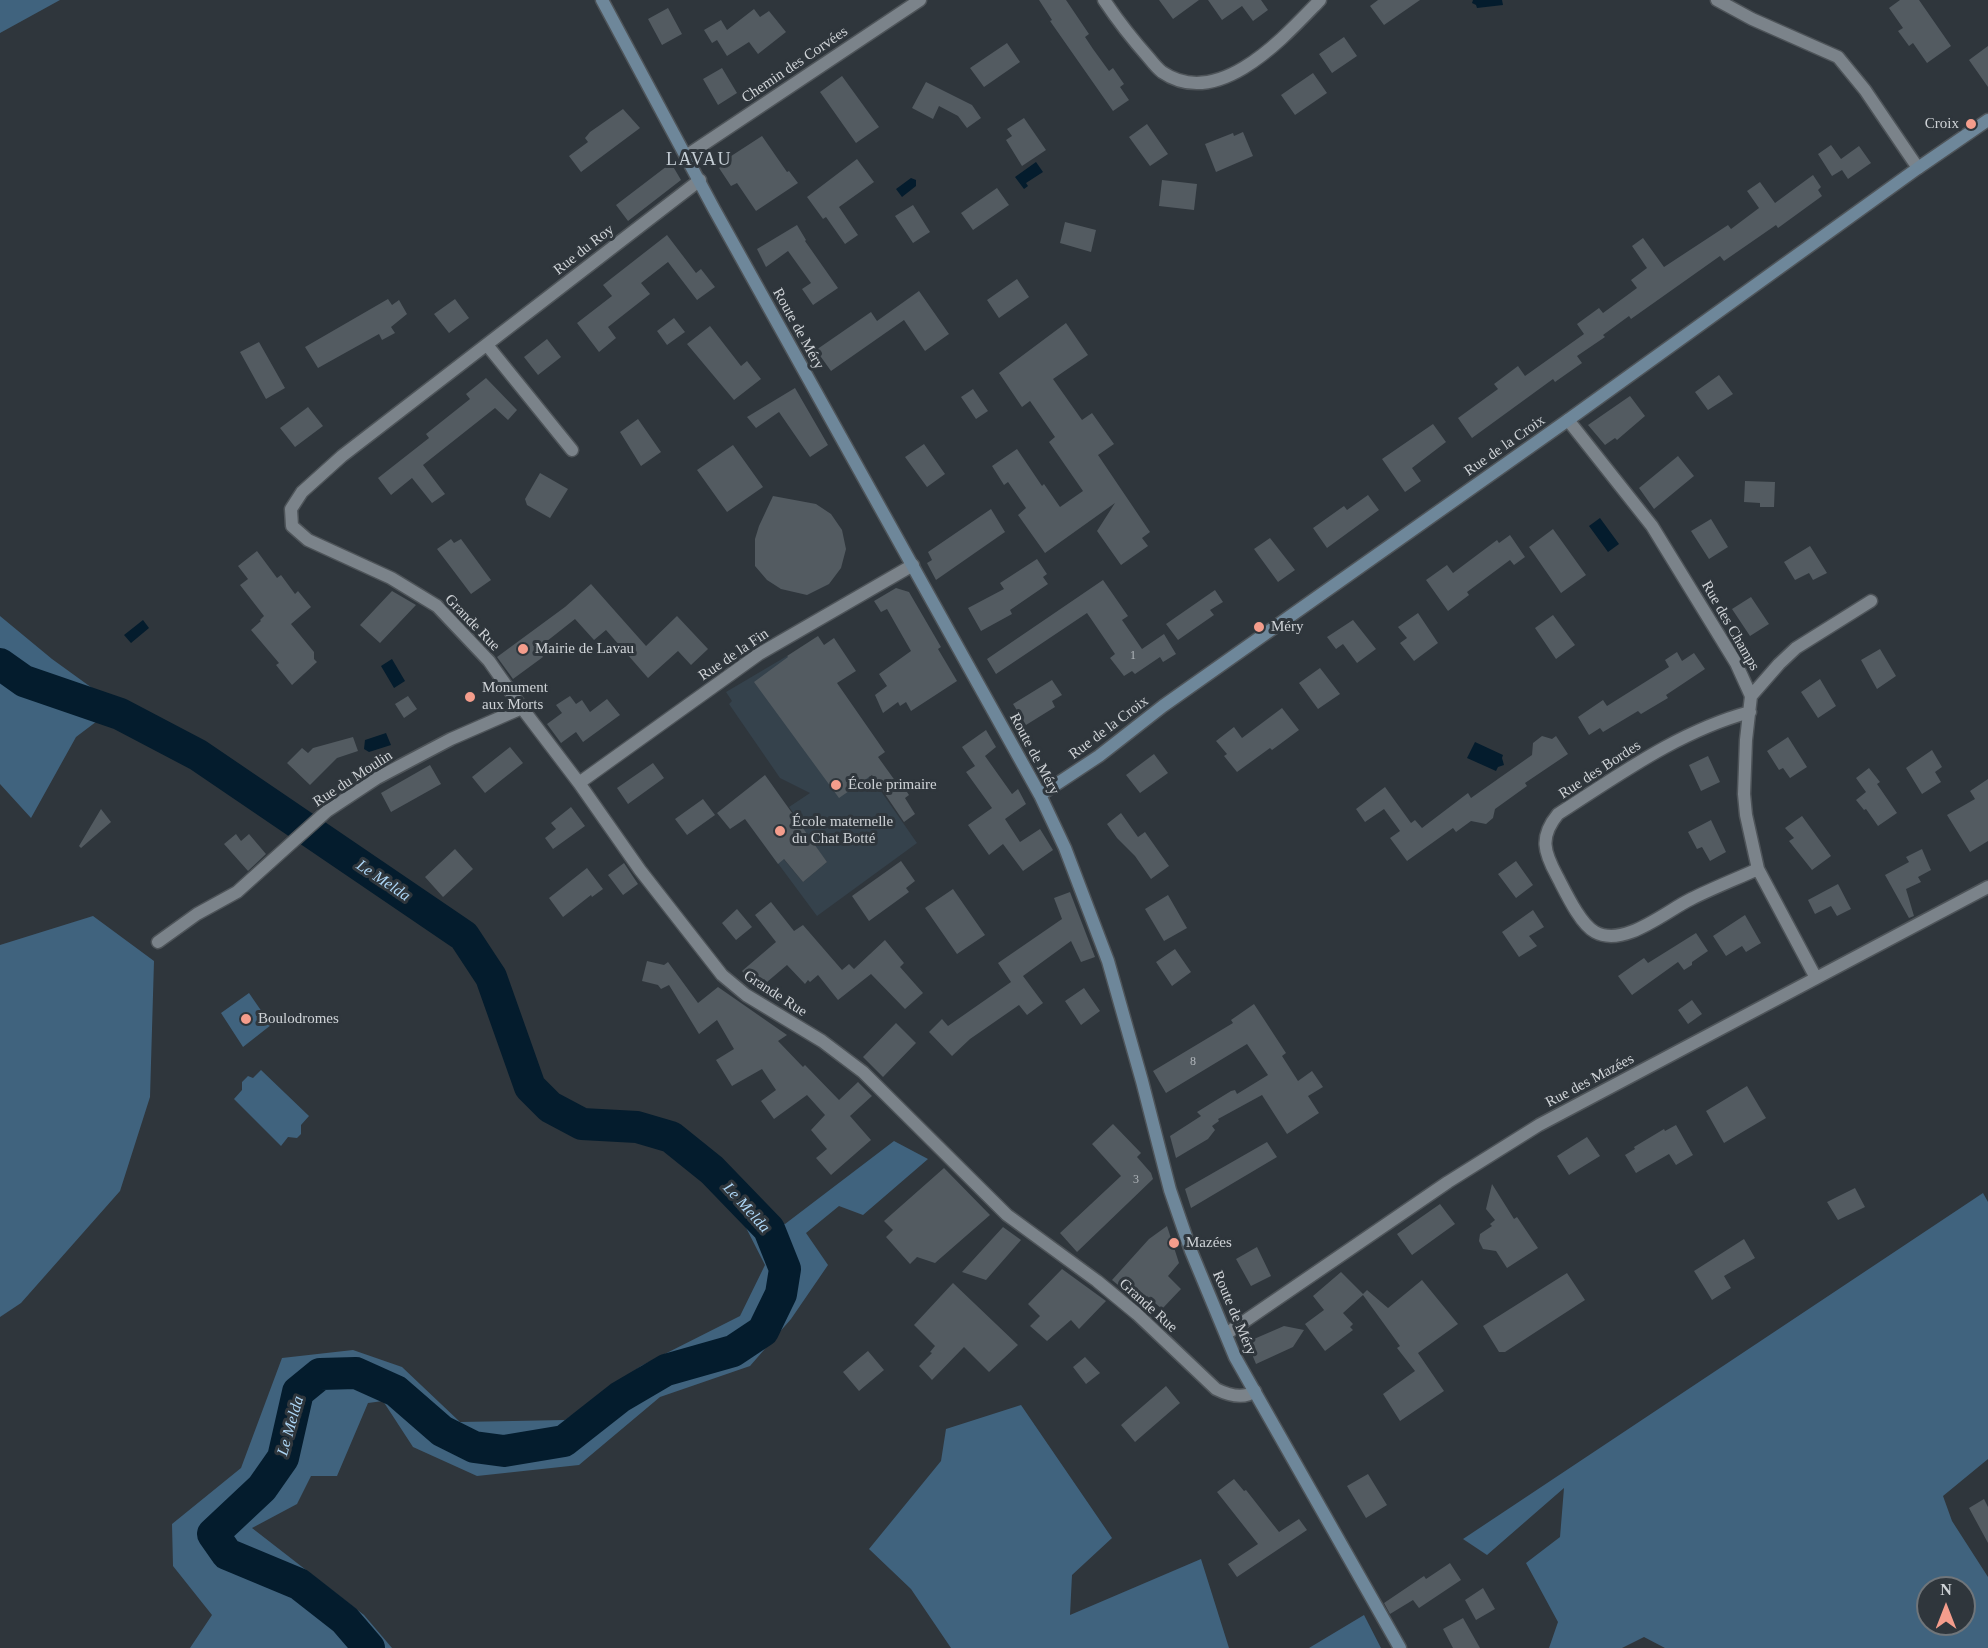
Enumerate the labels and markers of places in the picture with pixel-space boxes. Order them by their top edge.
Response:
place label: Croix [1925,115,1959,133]
marker: Croix [1964,117,1978,131]
place label: Méry [1271,618,1303,636]
marker: Méry [1252,620,1266,634]
place label: Mairie de Lavau [535,640,634,658]
marker: Mairie de Lavau [516,642,530,656]
place label: Monument aux Morts [482,679,548,714]
marker: Monument aux Morts [463,690,477,704]
place label: École primaire [848,776,937,794]
marker: École primaire [829,778,843,792]
place label: École maternelle du Chat Botté [792,813,893,848]
marker: École maternelle du Chat Botté [773,824,787,838]
place label: Boulodromes [258,1010,339,1028]
marker: Boulodromes [239,1012,253,1026]
place label: Mazées [1186,1234,1232,1252]
marker: Mazées [1167,1236,1181,1250]

